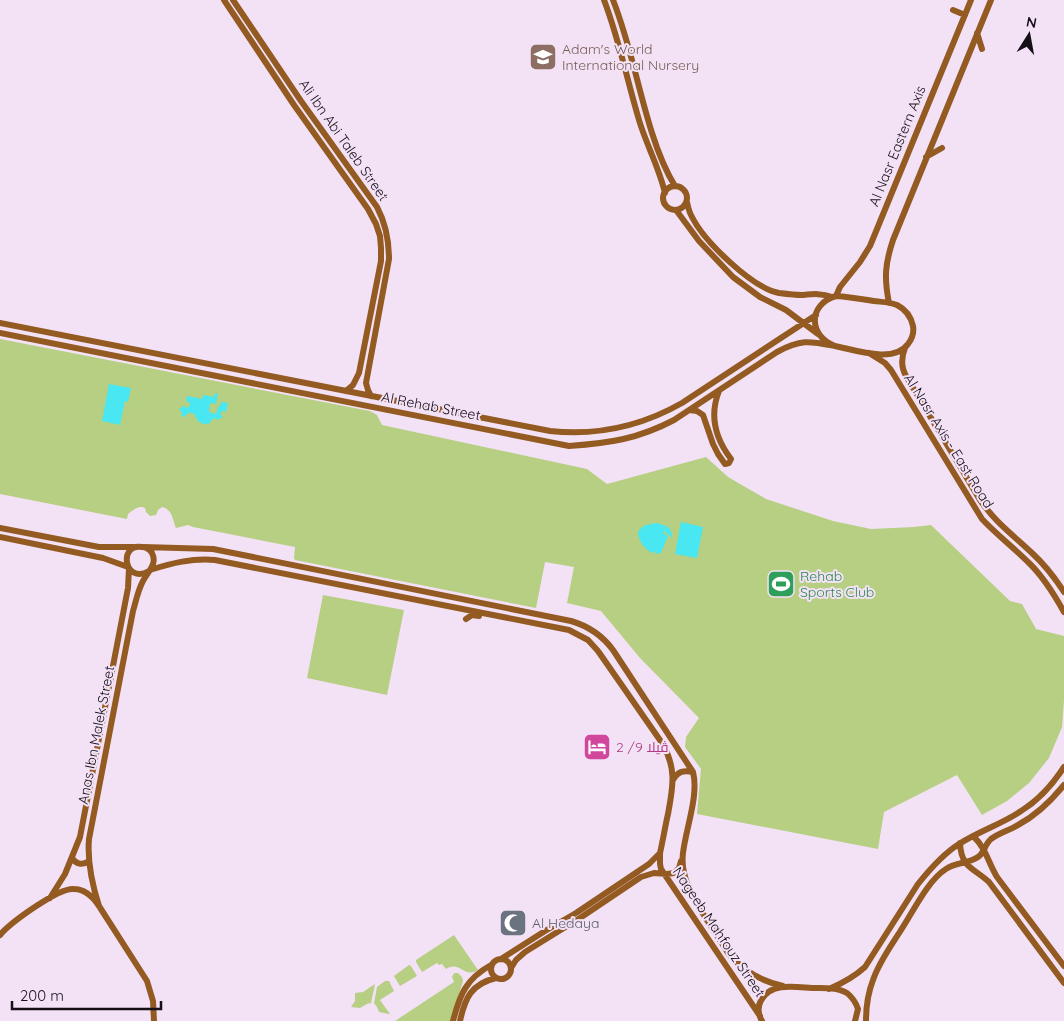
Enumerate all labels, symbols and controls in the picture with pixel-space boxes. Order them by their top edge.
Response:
north arrow [1004,10,1054,60]
text: N [1025,12,1038,32]
place label: Adam's World International Nursery [562,40,699,74]
school or university icon: Adam's World International Nursery [528,42,558,72]
street label: Ali Ibn Abi Taleb Street [295,76,393,205]
street label: Al Nasr Eastern Axis [865,83,929,209]
street label: Al Nasr Axis - East Road [900,370,998,512]
street label: Al Rehab Street [380,388,482,424]
place label: Rehab Sports Club [800,567,874,601]
sports icon: Rehab Sports Club [766,569,796,599]
street label: Anas Ibn Malek Street [74,664,118,806]
hotel icon: ڤيلا 9/ 2 [582,732,612,762]
place label: ڤيلا 9/ 2 [616,738,669,756]
street label: Nageeb Mahfouz Street [669,864,769,1001]
mosque icon: Al Hedaya [498,908,528,938]
place label: Al Hedaya [532,914,600,932]
scale bar [12,978,161,1010]
text: 200 m [20,986,64,1005]

